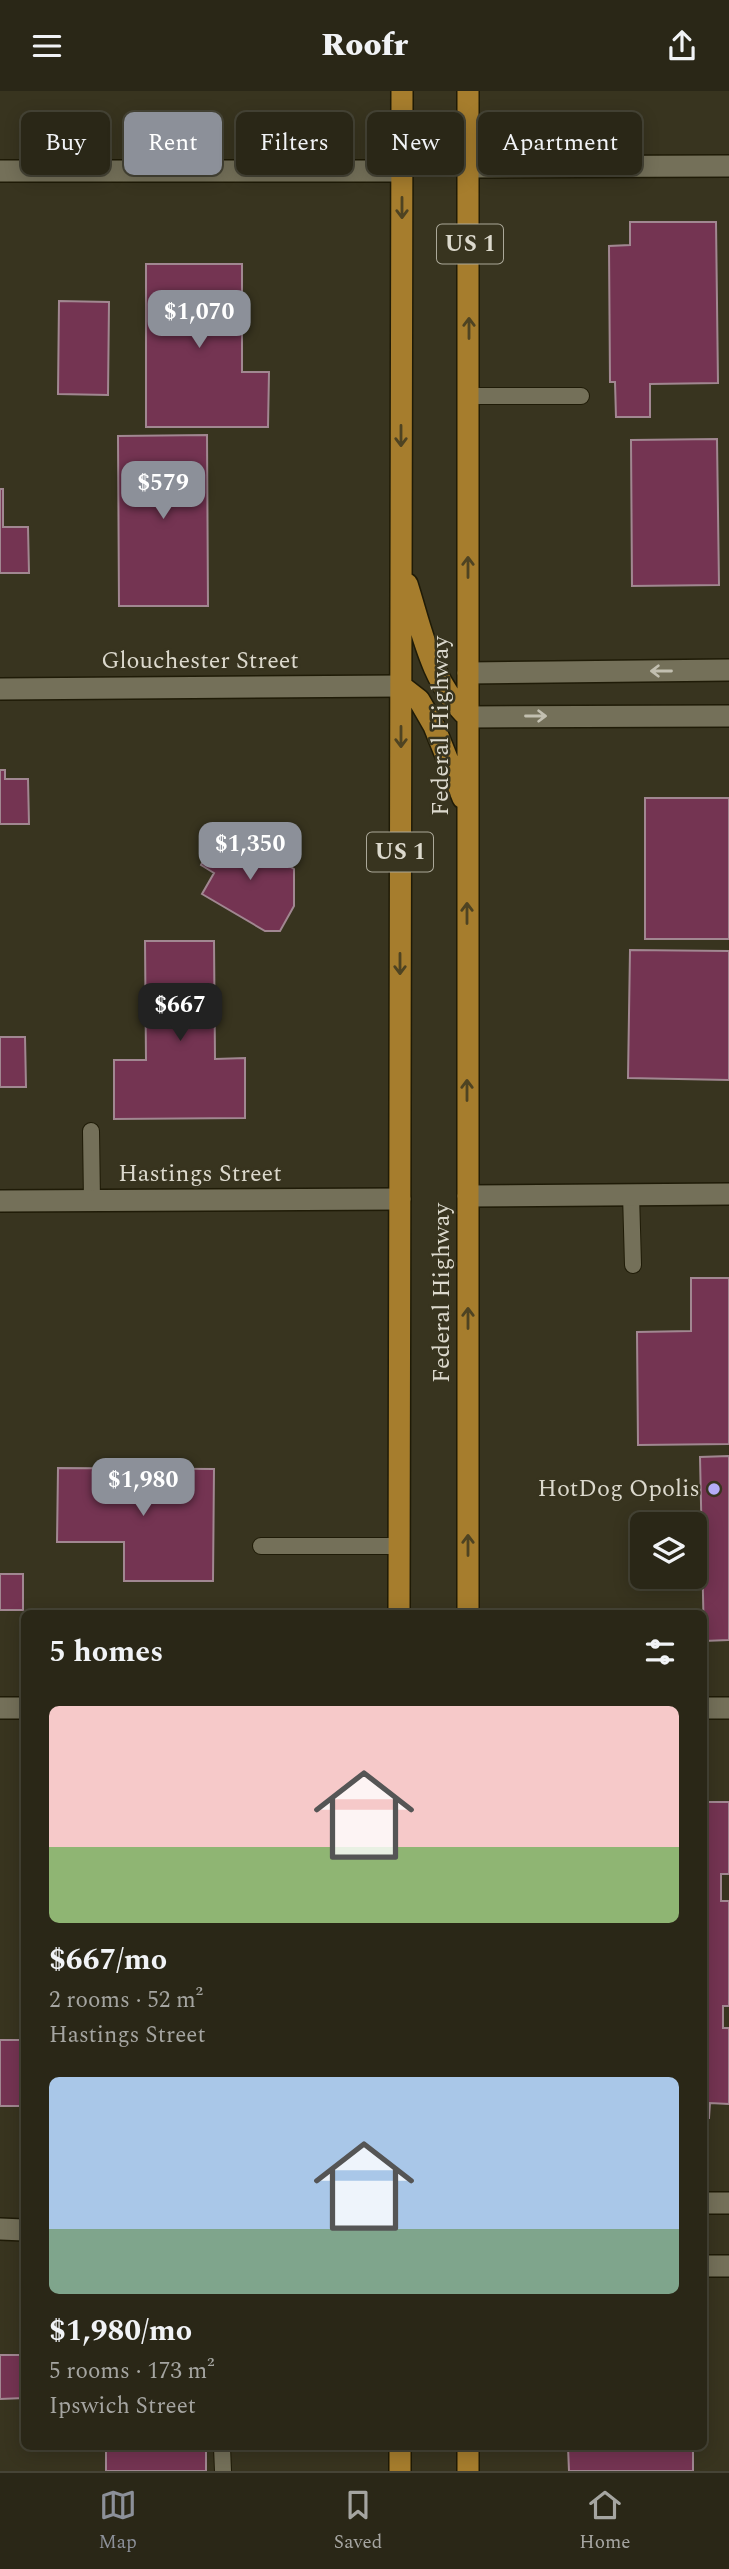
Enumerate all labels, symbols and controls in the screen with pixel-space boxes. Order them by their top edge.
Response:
text: Roofr [321,21,408,70]
icon: menu [28,27,66,65]
icon: share [663,27,701,65]
chip: Buy [21,112,110,175]
chip: Rent [124,112,222,175]
chip: Filters [236,112,353,175]
chip: New [367,112,464,175]
chip: Apartment [478,112,642,175]
one-way arrow [395,196,409,219]
road number: US 1 [437,225,503,263]
pin: $1,070 [142,291,256,350]
text: $1,070 [164,295,234,330]
one-way arrow [462,317,476,340]
one-way arrow [394,424,408,447]
pin: $579 [122,461,204,521]
text: $579 [137,466,189,501]
one-way arrow [462,556,475,579]
street label: Federal Highway [423,635,459,816]
street label: Glouchester Street [101,643,299,679]
one-way arrow [650,664,673,678]
one-way arrow [525,709,548,723]
one-way arrow [394,725,408,748]
pin: $1,350 [193,823,307,882]
text: $1,350 [215,827,285,862]
road number: US 1 [367,832,433,871]
one-way arrow [460,902,474,925]
one-way arrow [393,952,407,975]
pin: $667 [139,983,221,1043]
text: $667 [154,988,206,1023]
one-way arrow [460,1079,474,1102]
street label: Hastings Street [118,1156,282,1192]
street label: Federal Highway [424,1202,460,1383]
one-way arrow [461,1307,475,1330]
pin: $1,980 [86,1459,200,1518]
text: $1,980 [108,1463,178,1498]
place label: HotDog Opolis [537,1471,700,1507]
marker: HotDog Opolis [706,1481,722,1497]
map controls [630,1512,707,1589]
button: layers [630,1512,707,1589]
one-way arrow [461,1534,475,1557]
text: 5 homes [49,1629,163,1675]
icon: filters [641,1633,679,1671]
icon: home [301,1752,427,1878]
text: $667/mo [49,1937,167,1983]
text: 2 rooms · 52 m² [49,1983,203,2018]
text: Hastings Street [49,2018,206,2053]
icon: home [301,2123,427,2249]
text: $1,980/mo [49,2308,192,2354]
text: 5 rooms · 173 m² [49,2354,215,2389]
text: Ipswich Street [49,2389,196,2424]
tab: Map [98,2486,137,2557]
tab: Saved [334,2486,382,2557]
tab: Home [579,2486,631,2557]

